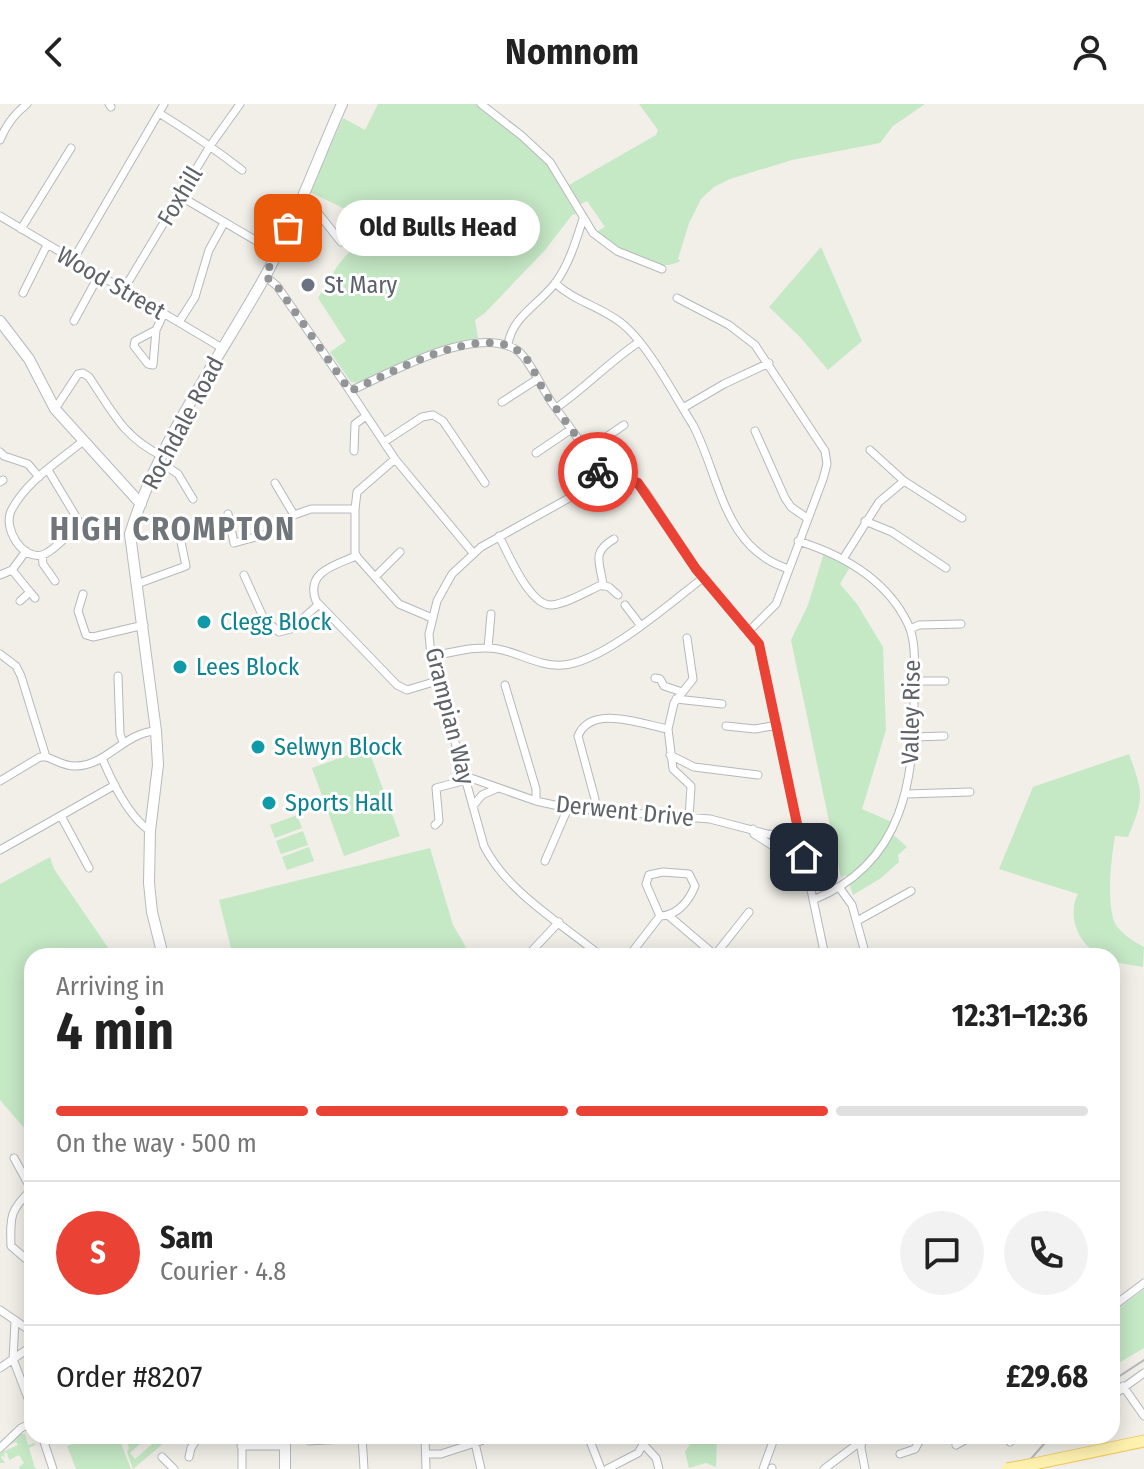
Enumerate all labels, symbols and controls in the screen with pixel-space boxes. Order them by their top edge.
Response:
icon: back [32,30,76,74]
text: Nomnom [505,30,639,74]
icon: person [1068,30,1112,74]
street label: Foxhill [152,161,208,231]
pin [254,194,322,262]
callout: Old Bulls Head [336,200,540,256]
icon: bag [266,206,310,250]
text: Old Bulls Head [359,212,517,243]
street label: Wood Street [52,241,170,325]
place label: St Mary [324,271,398,299]
marker: St Mary [299,276,317,294]
street label: Rochdale Road [136,352,230,494]
courier [558,432,638,512]
icon: bike [576,450,620,494]
district label: HIGH CROMPTON [50,510,296,548]
place label: Clegg Block [220,608,332,636]
marker: Clegg Block [195,613,213,631]
street label: Grampian Way [420,645,481,788]
place label: Lees Block [196,653,300,681]
marker: Lees Block [171,658,189,676]
street label: Valley Rise [896,659,926,765]
place label: Selwyn Block [274,733,403,761]
marker: Selwyn Block [249,738,267,756]
place label: Sports Hall [285,789,393,817]
street label: Derwent Drive [555,790,695,832]
marker: Sports Hall [260,794,278,812]
pin [770,823,838,891]
icon: home [782,835,826,879]
text: Arriving in [56,971,165,1002]
text: 12:31–12:36 [952,998,1088,1034]
text: 4 min [56,1000,174,1063]
text: On the way · 500 m [56,1128,257,1159]
button: chat [900,1211,984,1295]
button: phone [1004,1211,1088,1295]
text: Sam [160,1220,213,1256]
text: S [90,1235,106,1271]
text: Courier · 4.8 [160,1256,286,1287]
text: Order #8207 [56,1359,202,1395]
text: £29.68 [1006,1359,1088,1395]

